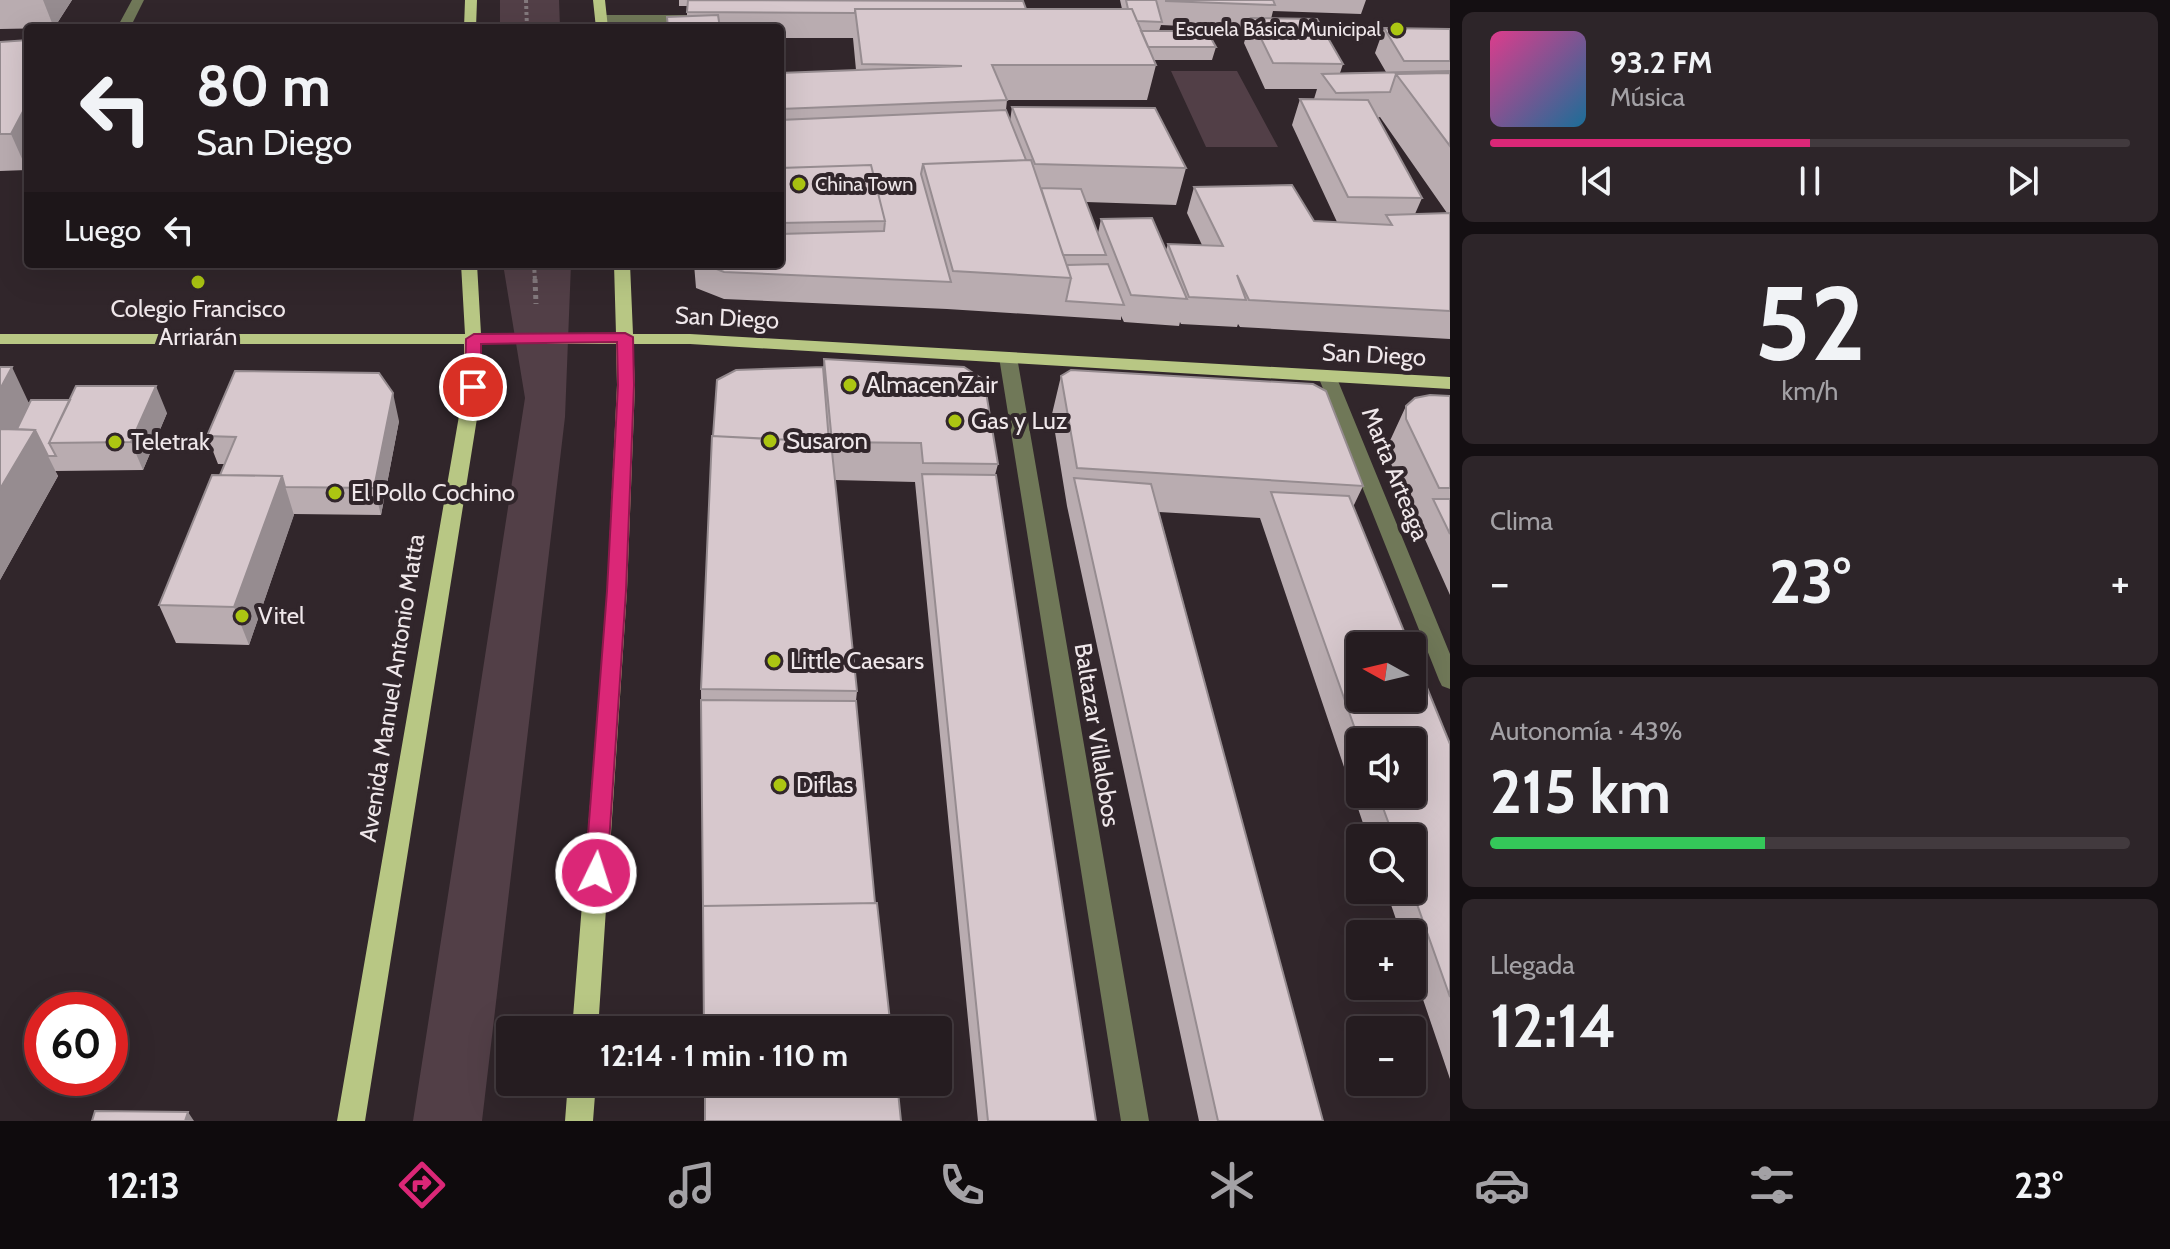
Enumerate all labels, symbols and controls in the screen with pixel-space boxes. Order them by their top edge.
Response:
place label: Escuela Básica Municipal [1175,17,1381,41]
marker: Escuela Básica Municipal [1388,20,1406,38]
text: 93.2 FM [1610,44,1713,81]
text: 80 m [196,52,331,120]
icon: left [64,56,168,160]
text: Música [1610,81,1685,113]
text: San Diego [196,120,352,164]
icon: previous [1575,159,1619,203]
icon: pause [1788,159,1832,203]
icon: next [2001,159,2045,203]
place label: China Town [815,172,913,196]
marker: China Town [790,175,808,193]
icon: left [157,208,201,252]
text: Luego [64,212,141,249]
text: 52 [1755,260,1865,386]
marker: Colegio Francisco Arriarán [189,273,207,291]
place label: Colegio Francisco Arriarán [110,294,286,351]
street label: San Diego [674,300,780,335]
street label: San Diego [1321,337,1427,372]
pin [439,353,507,421]
icon: arrive [451,365,495,409]
place label: Almacen Zair [866,370,998,399]
text: km/h [1782,375,1838,407]
marker: Almacen Zair [841,376,859,394]
street label: Marta Arteaga [1356,403,1436,545]
place label: Gas y Luz [971,406,1067,435]
marker: Gas y Luz [946,412,964,430]
place label: Susaron [786,426,868,455]
place label: Teletrak [131,427,210,456]
marker: Susaron [761,432,779,450]
marker: Teletrak [106,433,124,451]
place label: El Pollo Cochino [351,478,515,507]
marker: El Pollo Cochino [326,484,344,502]
text: Clima [1490,505,1553,537]
street label: Avenida Manuel Antonio Matta [353,531,430,844]
text: 23° [1769,545,1851,618]
text: − [1490,556,1509,609]
text: + [2111,556,2130,609]
place label: Vitel [258,601,305,630]
marker: Vitel [233,607,251,625]
north arrow [1346,632,1426,712]
map controls [1346,632,1426,1096]
street label: Baltazar Villalobos [1069,641,1126,829]
place label: Little Caesars [790,646,924,675]
marker: Little Caesars [765,652,783,670]
text: Autonomía · 43% [1490,715,1682,747]
button: sound [1346,728,1426,808]
text: 215 km [1490,755,1671,828]
place label: Diflas [796,770,853,799]
marker: Diflas [771,776,789,794]
button: search [1346,824,1426,904]
position arrow [554,831,638,915]
button: + [1346,920,1426,1000]
text: Llegada [1490,949,1575,981]
text: 12:14 [1490,989,1617,1062]
speed limit sign: 60 [24,992,128,1096]
button: − [1346,1016,1426,1096]
text: 12:14 · 1 min · 110 m [600,1037,848,1074]
icon: directions [394,1157,450,1213]
icon: music [664,1157,720,1213]
icon: phone [934,1157,990,1213]
icon: climate [1204,1157,1260,1213]
icon: car [1474,1157,1530,1213]
icon: filters [1744,1157,1800,1213]
text: 12:13 [107,1163,180,1207]
text: 23° [2014,1163,2063,1207]

